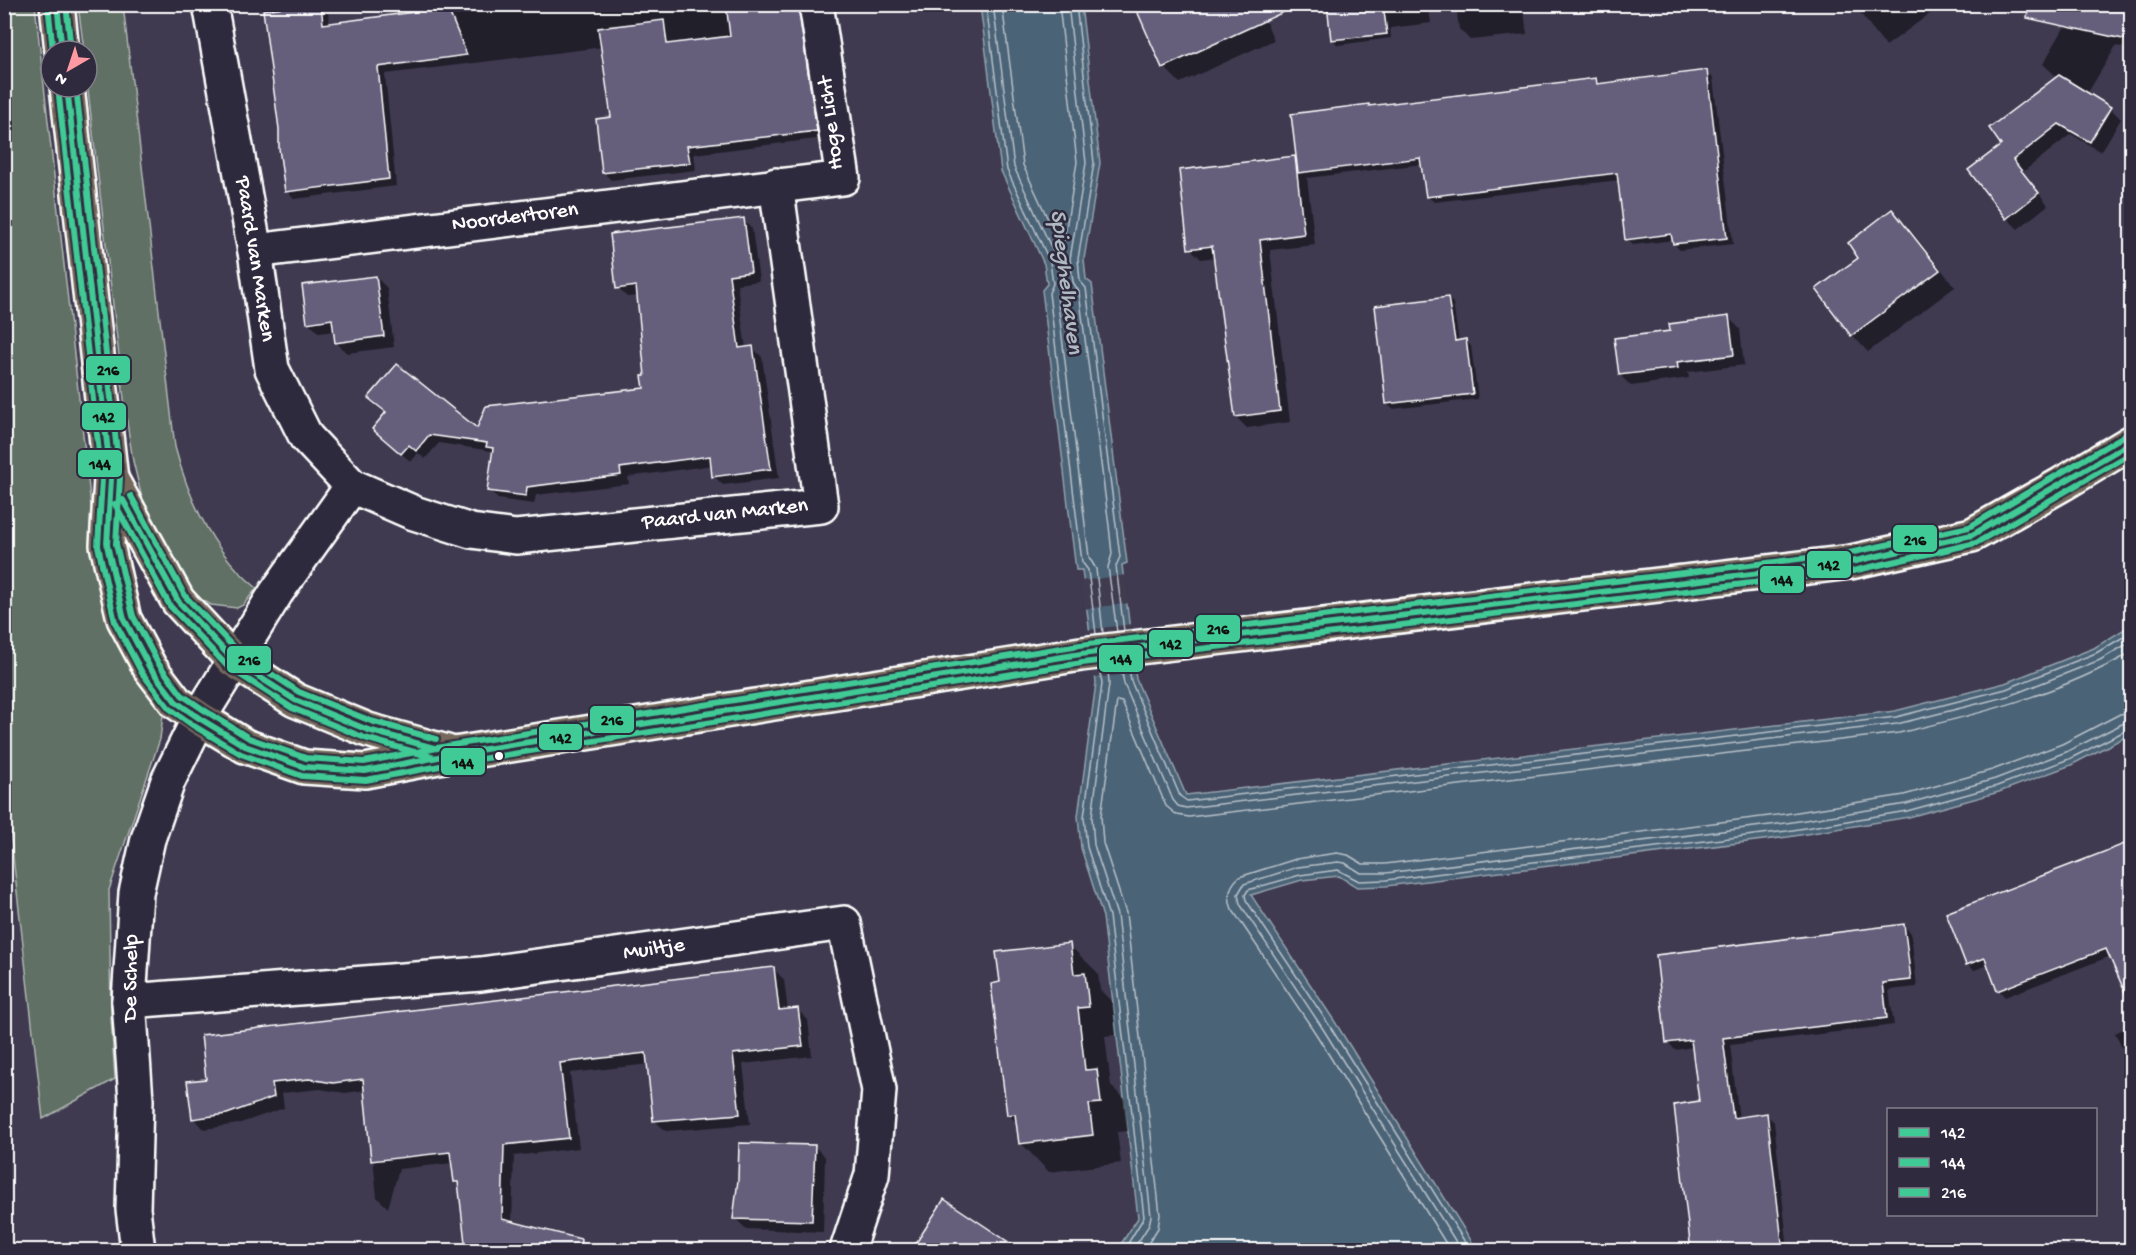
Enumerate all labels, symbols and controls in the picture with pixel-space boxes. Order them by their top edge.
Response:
north arrow [39,39,99,99]
text: N [51,67,72,89]
street label: Hoge Licht [813,73,851,171]
street label: Paard van Marken [228,174,280,344]
street label: Noordertoren [450,197,580,239]
water label: Spieghelhaven [1042,208,1088,356]
line badge: 216 [85,355,131,384]
text: 216 [97,363,120,382]
line badge: 142 [81,402,127,431]
text: 142 [92,410,115,429]
line badge: 144 [77,449,123,478]
text: 144 [88,457,111,476]
street label: Paard van Marken [640,493,810,537]
line badge: 216 [1892,524,1938,553]
text: 216 [1904,533,1927,552]
line badge: 142 [1806,550,1852,579]
text: 142 [1817,558,1840,577]
line badge: 144 [1759,565,1805,594]
text: 144 [1770,573,1793,592]
line badge: 216 [1195,614,1241,643]
text: 216 [1207,622,1230,641]
line badge: 142 [1148,629,1194,658]
text: 142 [1159,637,1182,656]
line badge: 144 [1098,644,1144,673]
line badge: 216 [226,645,272,674]
text: 144 [1109,652,1132,671]
text: 216 [238,653,261,672]
line badge: 216 [589,705,635,734]
text: 216 [601,713,624,732]
line badge: 142 [538,723,583,751]
text: 142 [549,731,572,750]
line badge: 144 [440,747,486,776]
unlabelled marker [493,750,505,762]
text: 144 [451,756,474,775]
street label: Muiltje [622,933,687,967]
street label: De Schelp [118,934,146,1024]
legend [1887,1108,2097,1216]
text: 142 [1940,1124,1966,1145]
text: 144 [1940,1154,1966,1175]
text: 216 [1941,1184,1967,1205]

